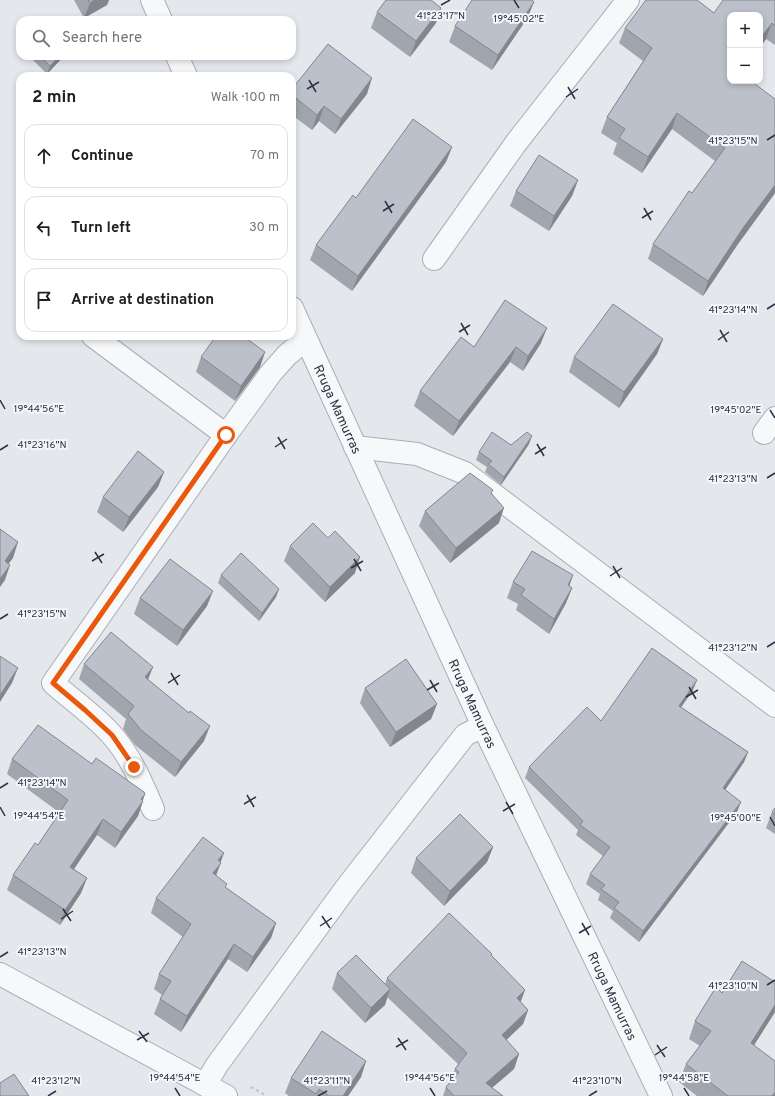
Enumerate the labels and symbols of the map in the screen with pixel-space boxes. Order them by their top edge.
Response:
text: 41°23'17"N [417,10,465,23]
text: 19°45'02"E [494,13,544,26]
text: 41°23'15"N [708,135,758,148]
text: 41°23'14"N [708,304,758,317]
street label: Rruga Mamurras [309,363,364,457]
text: 19°44'56"E [14,403,64,416]
text: 19°45'02"E [711,404,761,417]
route start [217,426,235,444]
text: 41°23'16"N [17,439,67,452]
text: 41°23'13"N [708,473,758,486]
text: 41°23'15"N [17,608,67,621]
text: 41°23'12"N [708,642,758,655]
street label: Rruga Mamurras [444,657,499,752]
route end [125,758,143,776]
text: 41°23'14"N [17,777,67,790]
text: 19°44'54"E [14,810,65,823]
text: 19°45'00"E [710,812,762,825]
text: 41°23'13"N [17,946,67,959]
street label: Rruga Mamurras [583,950,639,1044]
text: 41°23'10"N [708,980,758,993]
text: 19°44'54"E [150,1072,201,1085]
text: 19°44'56"E [405,1072,455,1085]
text: 19°44'58"E [659,1072,709,1085]
text: 41°23'12"N [31,1075,81,1088]
text: 41°23'11"N [304,1075,350,1088]
text: 41°23'10"N [572,1075,622,1088]

